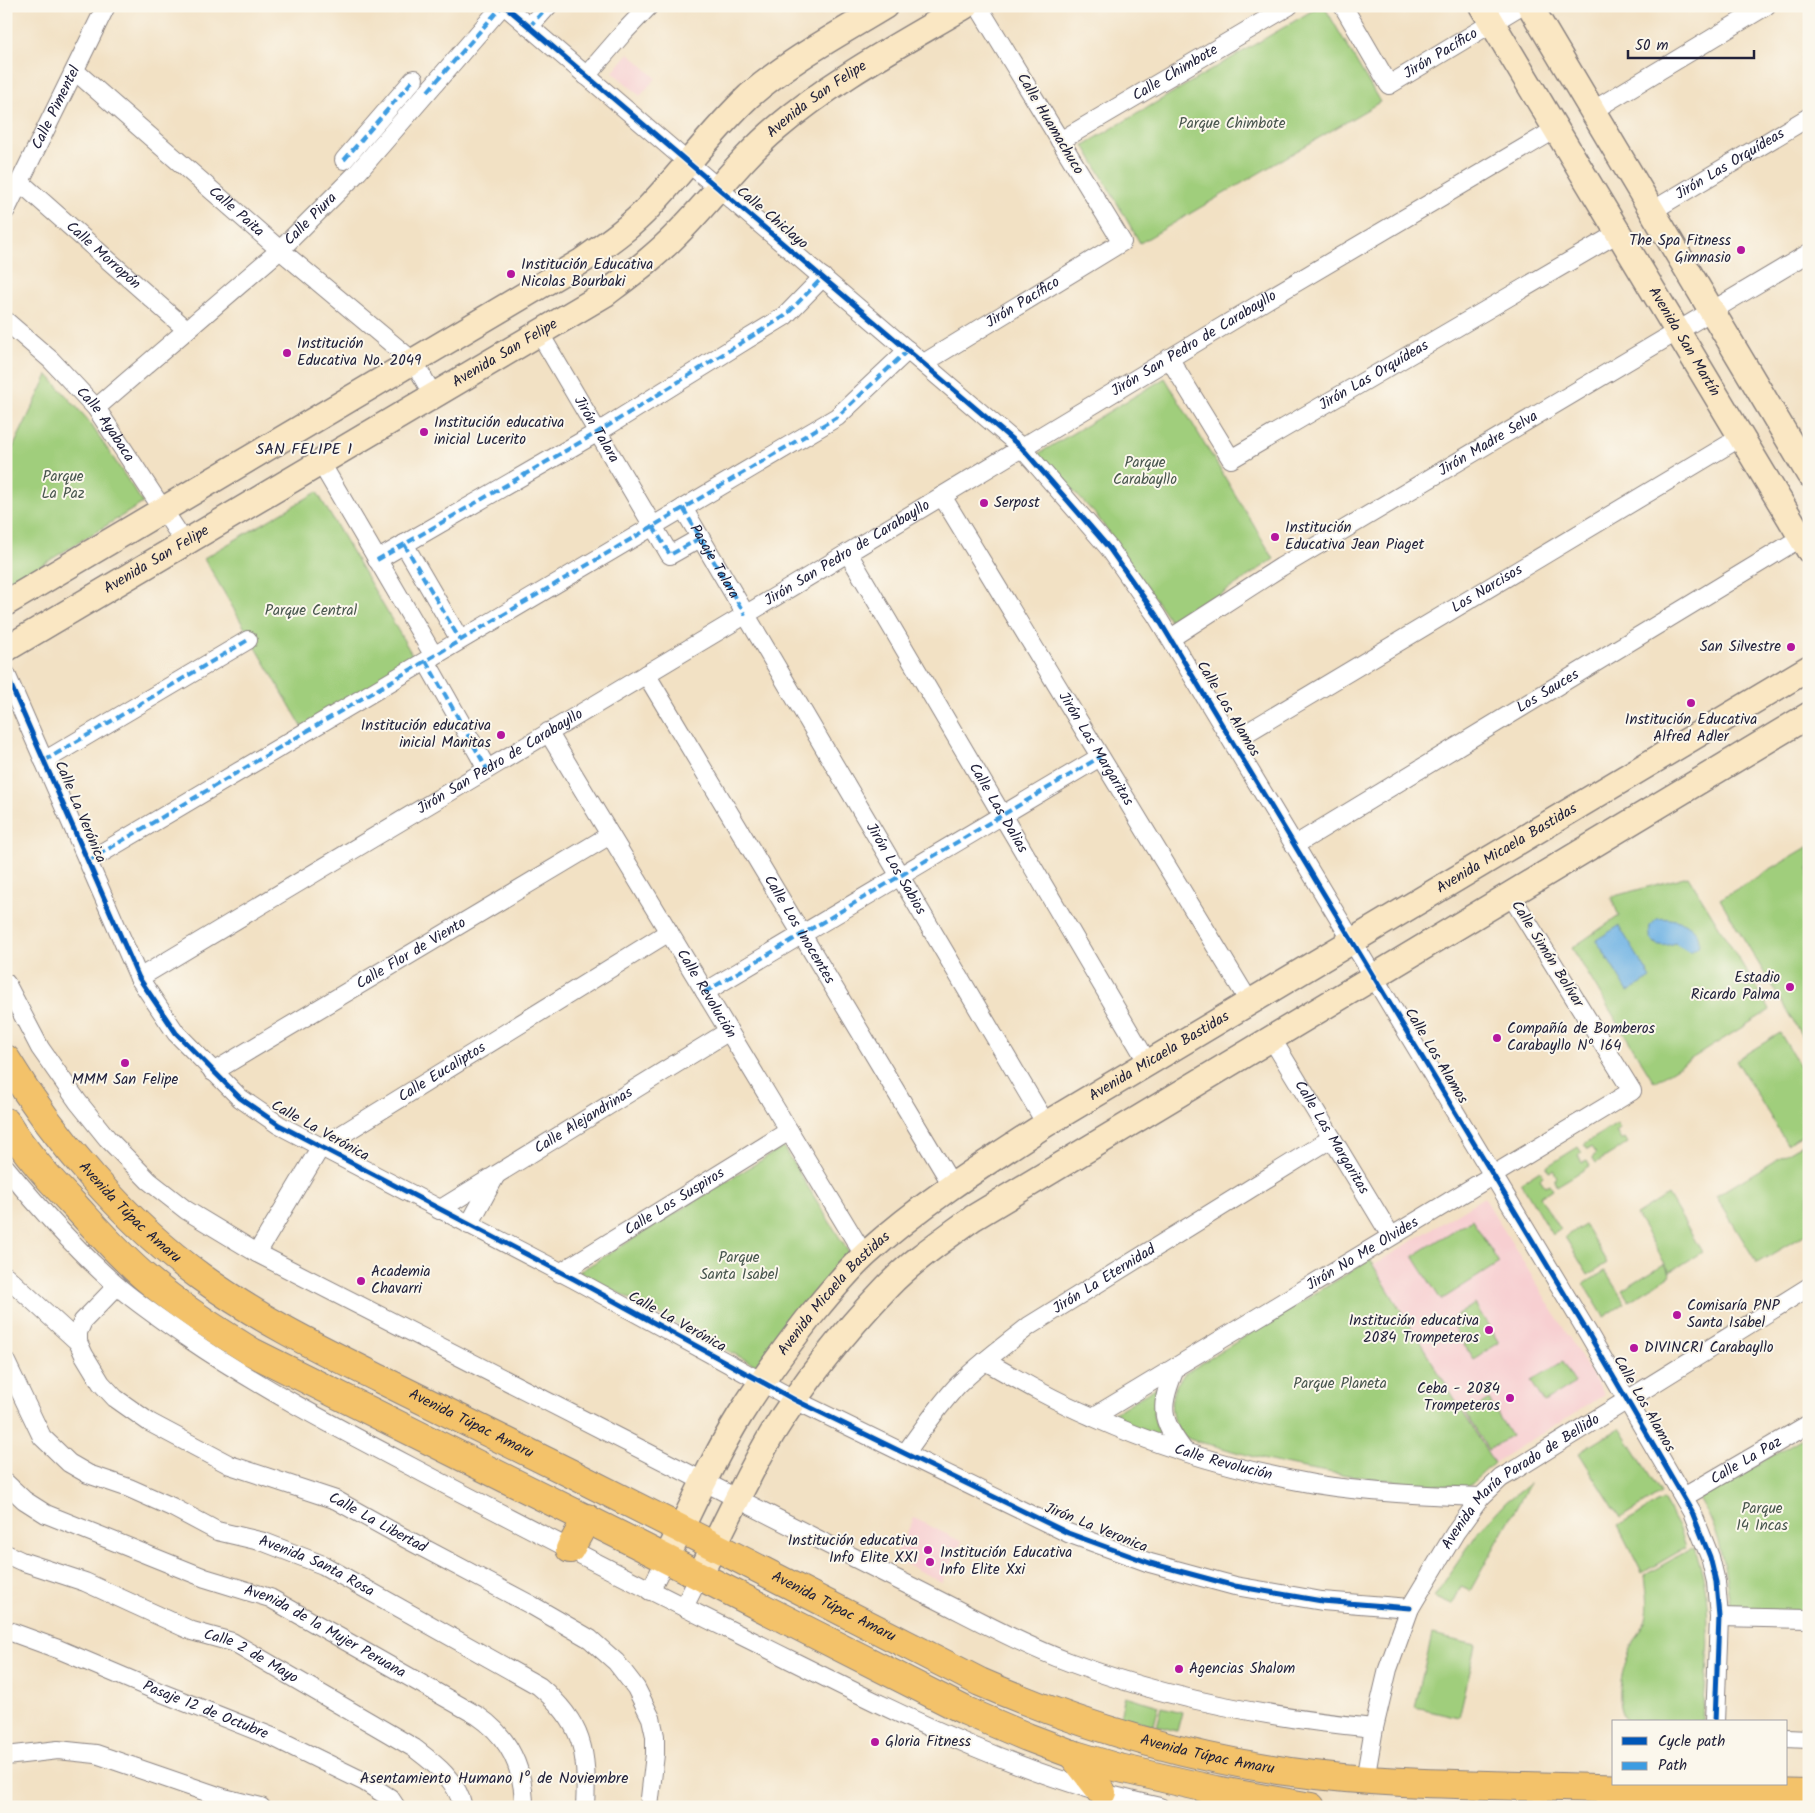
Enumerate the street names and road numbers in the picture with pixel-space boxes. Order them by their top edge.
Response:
street label: Jirón Pacífico [1399,22,1483,85]
street label: Calle Chimbote [1128,38,1223,108]
street label: Avenida San Felipe [761,54,872,144]
street label: Calle Pimentel [25,61,87,154]
street label: Calle Huamachuco [1010,69,1090,180]
street label: Jirón Las Orquídeas [1671,122,1790,206]
street label: Calle Paita [203,180,270,243]
street label: Calle Chiclayo [731,181,814,256]
street label: Calle Piura [279,187,343,251]
street label: Calle Morropón [60,216,146,296]
street label: Jirón Pacífico [981,270,1065,334]
street label: Avenida San Martín [1642,282,1726,402]
street label: Jirón San Pedro de Carabayllo [1106,284,1282,403]
street label: Avenida San Felipe [448,312,563,394]
street label: Jirón Las Orquídeas [1314,334,1434,417]
street label: Calle Ayabaca [70,381,141,467]
street label: Jirón Talara [567,392,625,468]
street label: Jirón Madre Selva [1434,405,1543,483]
street label: Jirón San Pedro de Carabayllo [760,494,935,613]
street label: Avenida San Felipe [99,519,214,600]
street label: Pasaje Talara [683,520,745,604]
street label: Los Narcisos [1447,558,1528,620]
street label: Calle Los Alamos [1190,656,1267,762]
street label: Los Sauces [1512,663,1584,720]
street label: Jirón Las Margaritas [1052,687,1140,811]
street label: Jirón San Pedro de Carabayllo [412,702,588,821]
street label: Calle La Verónica [48,757,112,867]
street label: Calle Las Dalias [962,758,1034,858]
street label: Avenida Micaela Bastidas [1432,797,1582,900]
street label: Jirón Los Sabios [859,818,933,920]
street label: Calle Los Inocentes [757,871,841,989]
street label: Calle Simón Bolívar [1504,896,1590,1013]
street label: Calle Flor de Viento [352,911,471,996]
street label: Calle Revolución [670,945,743,1043]
street label: Calle Los Alamos [1398,1003,1475,1109]
street label: Avenida Micaela Bastidas [1084,1005,1235,1108]
street label: Calle Eucaliptos [393,1036,491,1109]
street label: Calle Las Margaritas [1288,1076,1376,1200]
street label: Calle Alejandrinas [530,1081,638,1160]
street label: Calle La Verónica [266,1094,374,1168]
street label: Avenida Túpac Amaru [72,1156,186,1269]
street label: Calle Los Suspiros [620,1161,730,1242]
street label: Jirón No Me Olvides [1302,1210,1424,1297]
street label: Avenida Micaela Bastidas [772,1225,896,1361]
street label: Jirón La Eternidad [1048,1238,1161,1321]
street label: Calle La Verónica [623,1285,731,1359]
street label: Calle Los Alamos [1606,1351,1682,1458]
street label: Avenida Túpac Amaru [404,1383,538,1465]
street label: Avenida María Parado de Bellido [1436,1408,1605,1554]
street label: Calle La Paz [1706,1430,1787,1491]
street label: Calle Revolución [1171,1438,1275,1487]
street label: Calle La Libertad [326,1486,432,1560]
street label: Jirón La Veronica [1041,1496,1151,1560]
street label: Avenida Santa Rosa [257,1529,379,1603]
street label: Avenida Túpac Amaru [767,1565,900,1649]
street label: Avenida de la Mujer Peruana [241,1579,410,1685]
street label: Calle 2 de Mayo [201,1623,303,1690]
street label: Pasaje 12 de Octubre [139,1674,272,1746]
street label: Avenida Túpac Amaru [1137,1728,1276,1781]

